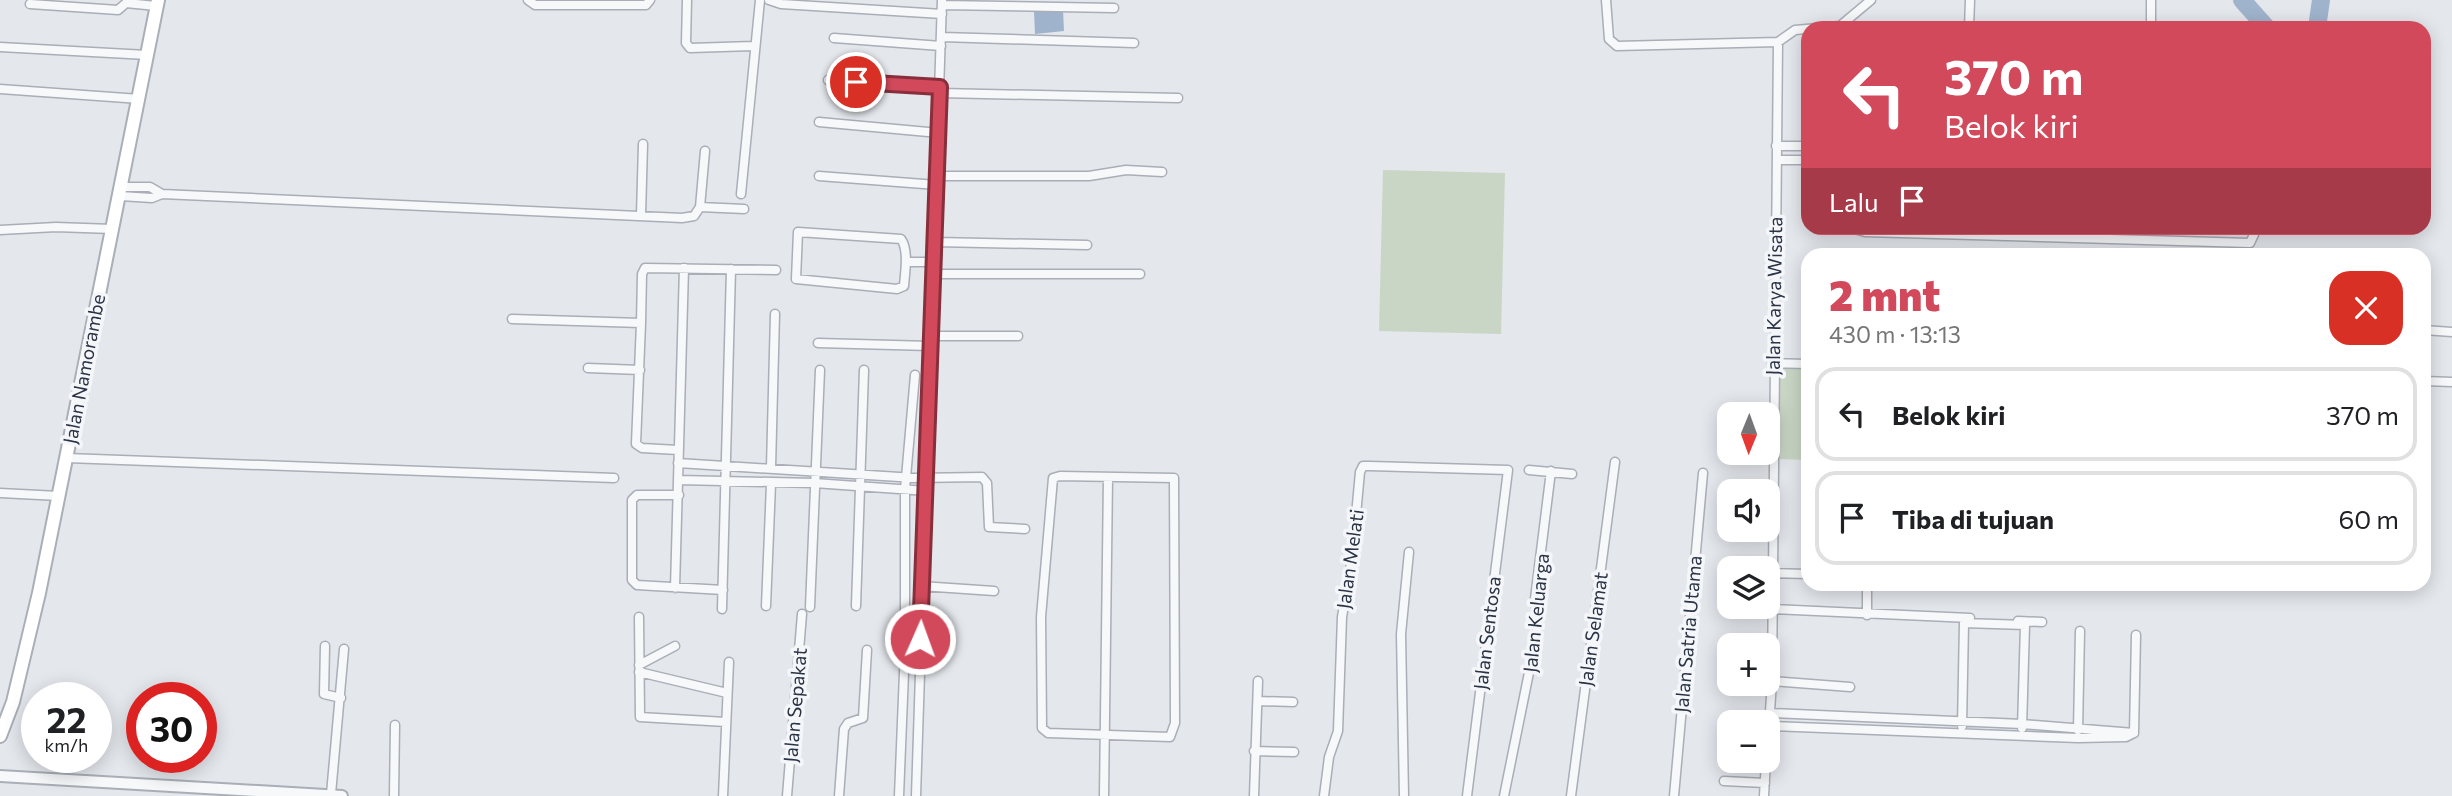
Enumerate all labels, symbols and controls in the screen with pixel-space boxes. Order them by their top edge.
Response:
text: 370 m [1944,45,2083,105]
icon: left [1829,49,1920,140]
pin [826,52,886,112]
icon: arrive [837,63,875,101]
text: Belok kiri [1944,105,2079,145]
icon: arrive [1893,182,1931,220]
text: Lalu [1829,186,1879,217]
street label: Jalan Karya Wisata [1761,216,1786,376]
text: 2 mnt [1829,268,1940,320]
button: close [2329,271,2403,345]
street label: Jalan Namorambe [58,292,109,446]
text: 430 m · 13:13 [1829,320,1961,348]
icon: left [1833,395,1871,433]
text: Belok kiri [1892,399,2006,430]
text: 370 m [2326,399,2399,430]
north arrow [1717,402,1780,466]
map controls [1717,402,1780,773]
button: sound [1717,479,1780,542]
icon: arrive [1833,499,1871,537]
text: Tiba di tujuan [1892,503,2054,534]
text: 60 m [2339,503,2399,534]
street label: Jalan Melati [1331,508,1368,610]
street label: Jalan Keluarga [1518,552,1553,674]
street label: Jalan Satria Utama [1669,554,1706,714]
button: layers [1717,556,1780,619]
street label: Jalan Selamat [1573,570,1612,687]
street label: Jalan Sentosa [1468,575,1505,691]
position arrow [883,602,957,676]
button: + [1717,633,1780,696]
street label: Jalan Sepakat [778,646,811,763]
speed limit sign: 30 [126,682,217,773]
text: 22 [47,697,86,740]
button: − [1717,710,1780,773]
text: km/h [45,734,88,756]

